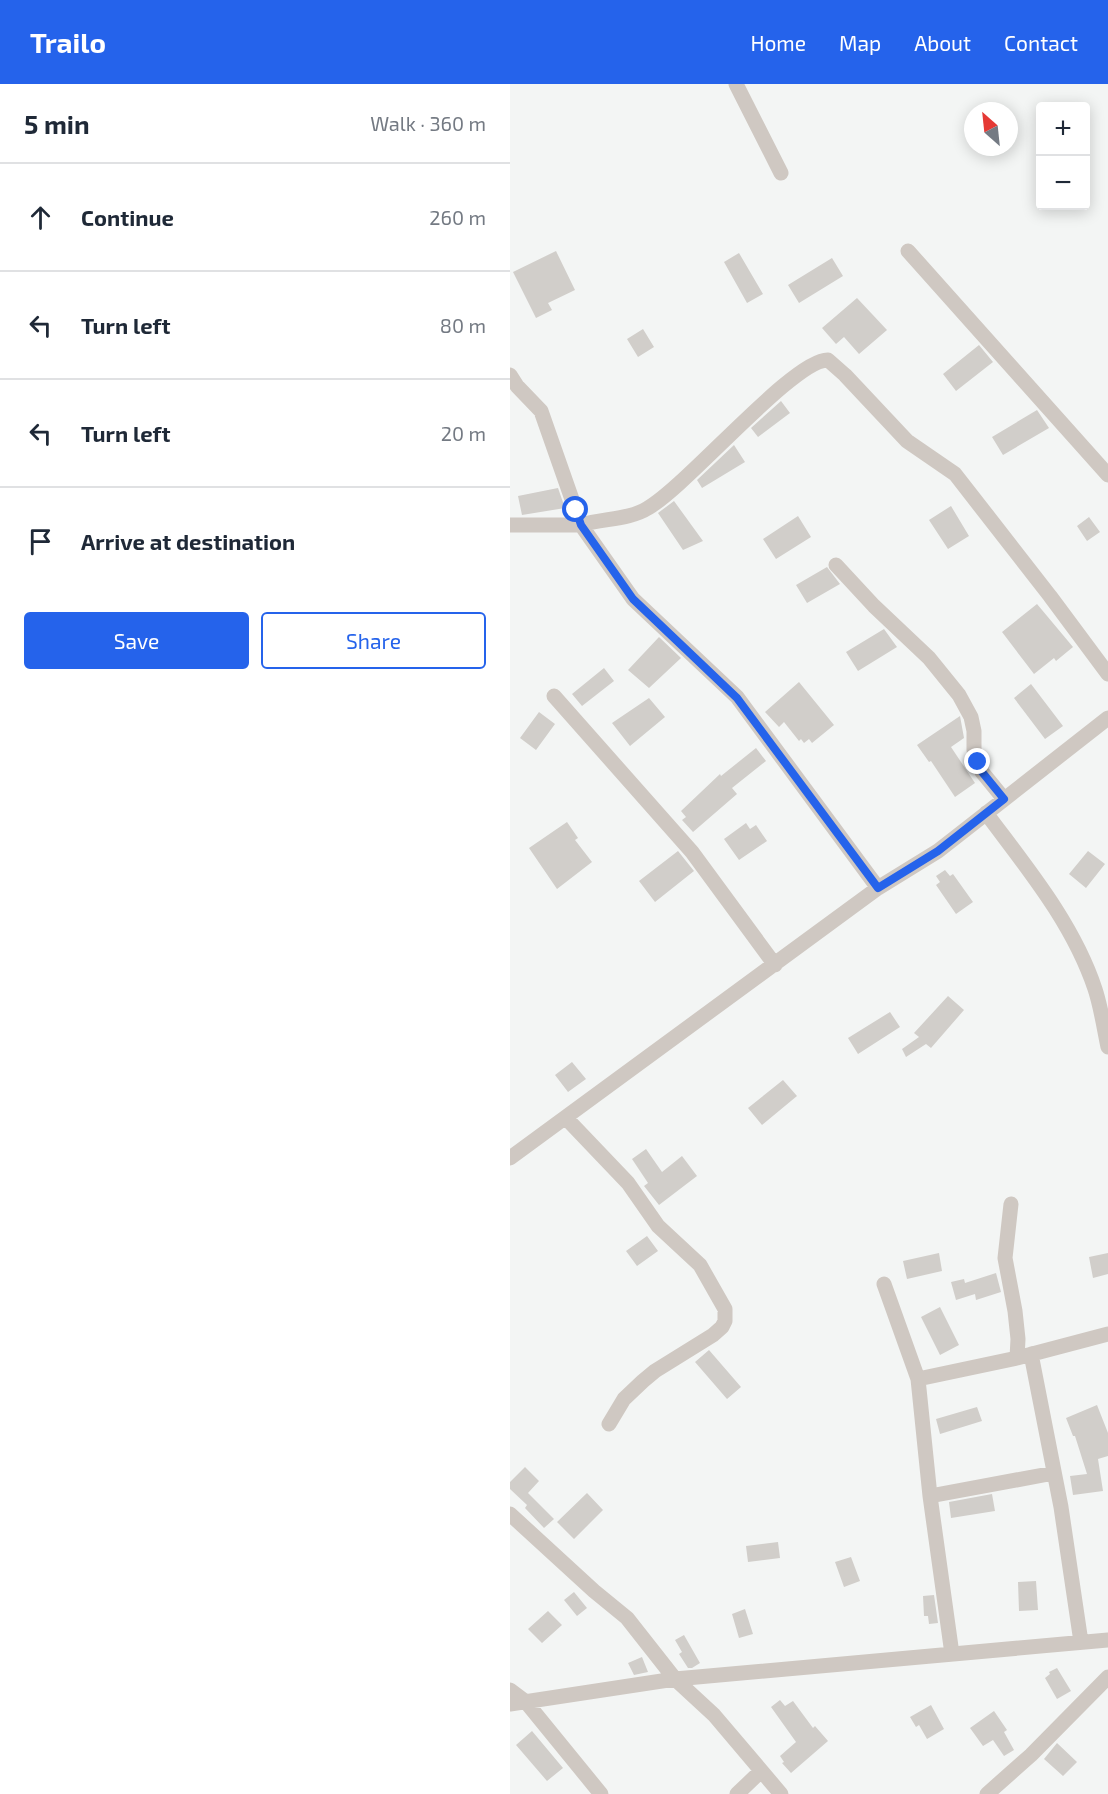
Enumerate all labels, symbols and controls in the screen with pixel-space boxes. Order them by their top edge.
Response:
text: Trailo [30,25,106,59]
text: Home [750,30,806,55]
text: Map [839,30,881,55]
text: About [914,30,971,55]
text: Contact [1004,30,1078,55]
north arrow [964,102,1018,156]
map controls [1036,102,1090,210]
button: + [1036,102,1090,156]
text: 5 min [24,108,90,139]
text: Walk · 360 m [370,111,486,135]
button: − [1036,156,1090,210]
icon: ahead [24,201,57,234]
text: Continue [81,204,174,230]
text: 260 m [429,205,486,229]
icon: left [24,309,57,342]
text: Turn left [81,312,170,338]
text: 80 m [440,313,486,337]
icon: left [24,417,57,450]
text: Turn left [81,420,170,446]
text: 20 m [441,421,486,445]
route start [562,496,588,522]
icon: arrive [24,525,57,558]
text: Arrive at destination [81,528,295,554]
button: Save [24,612,249,669]
button: Share [261,612,486,669]
route end [964,748,990,774]

